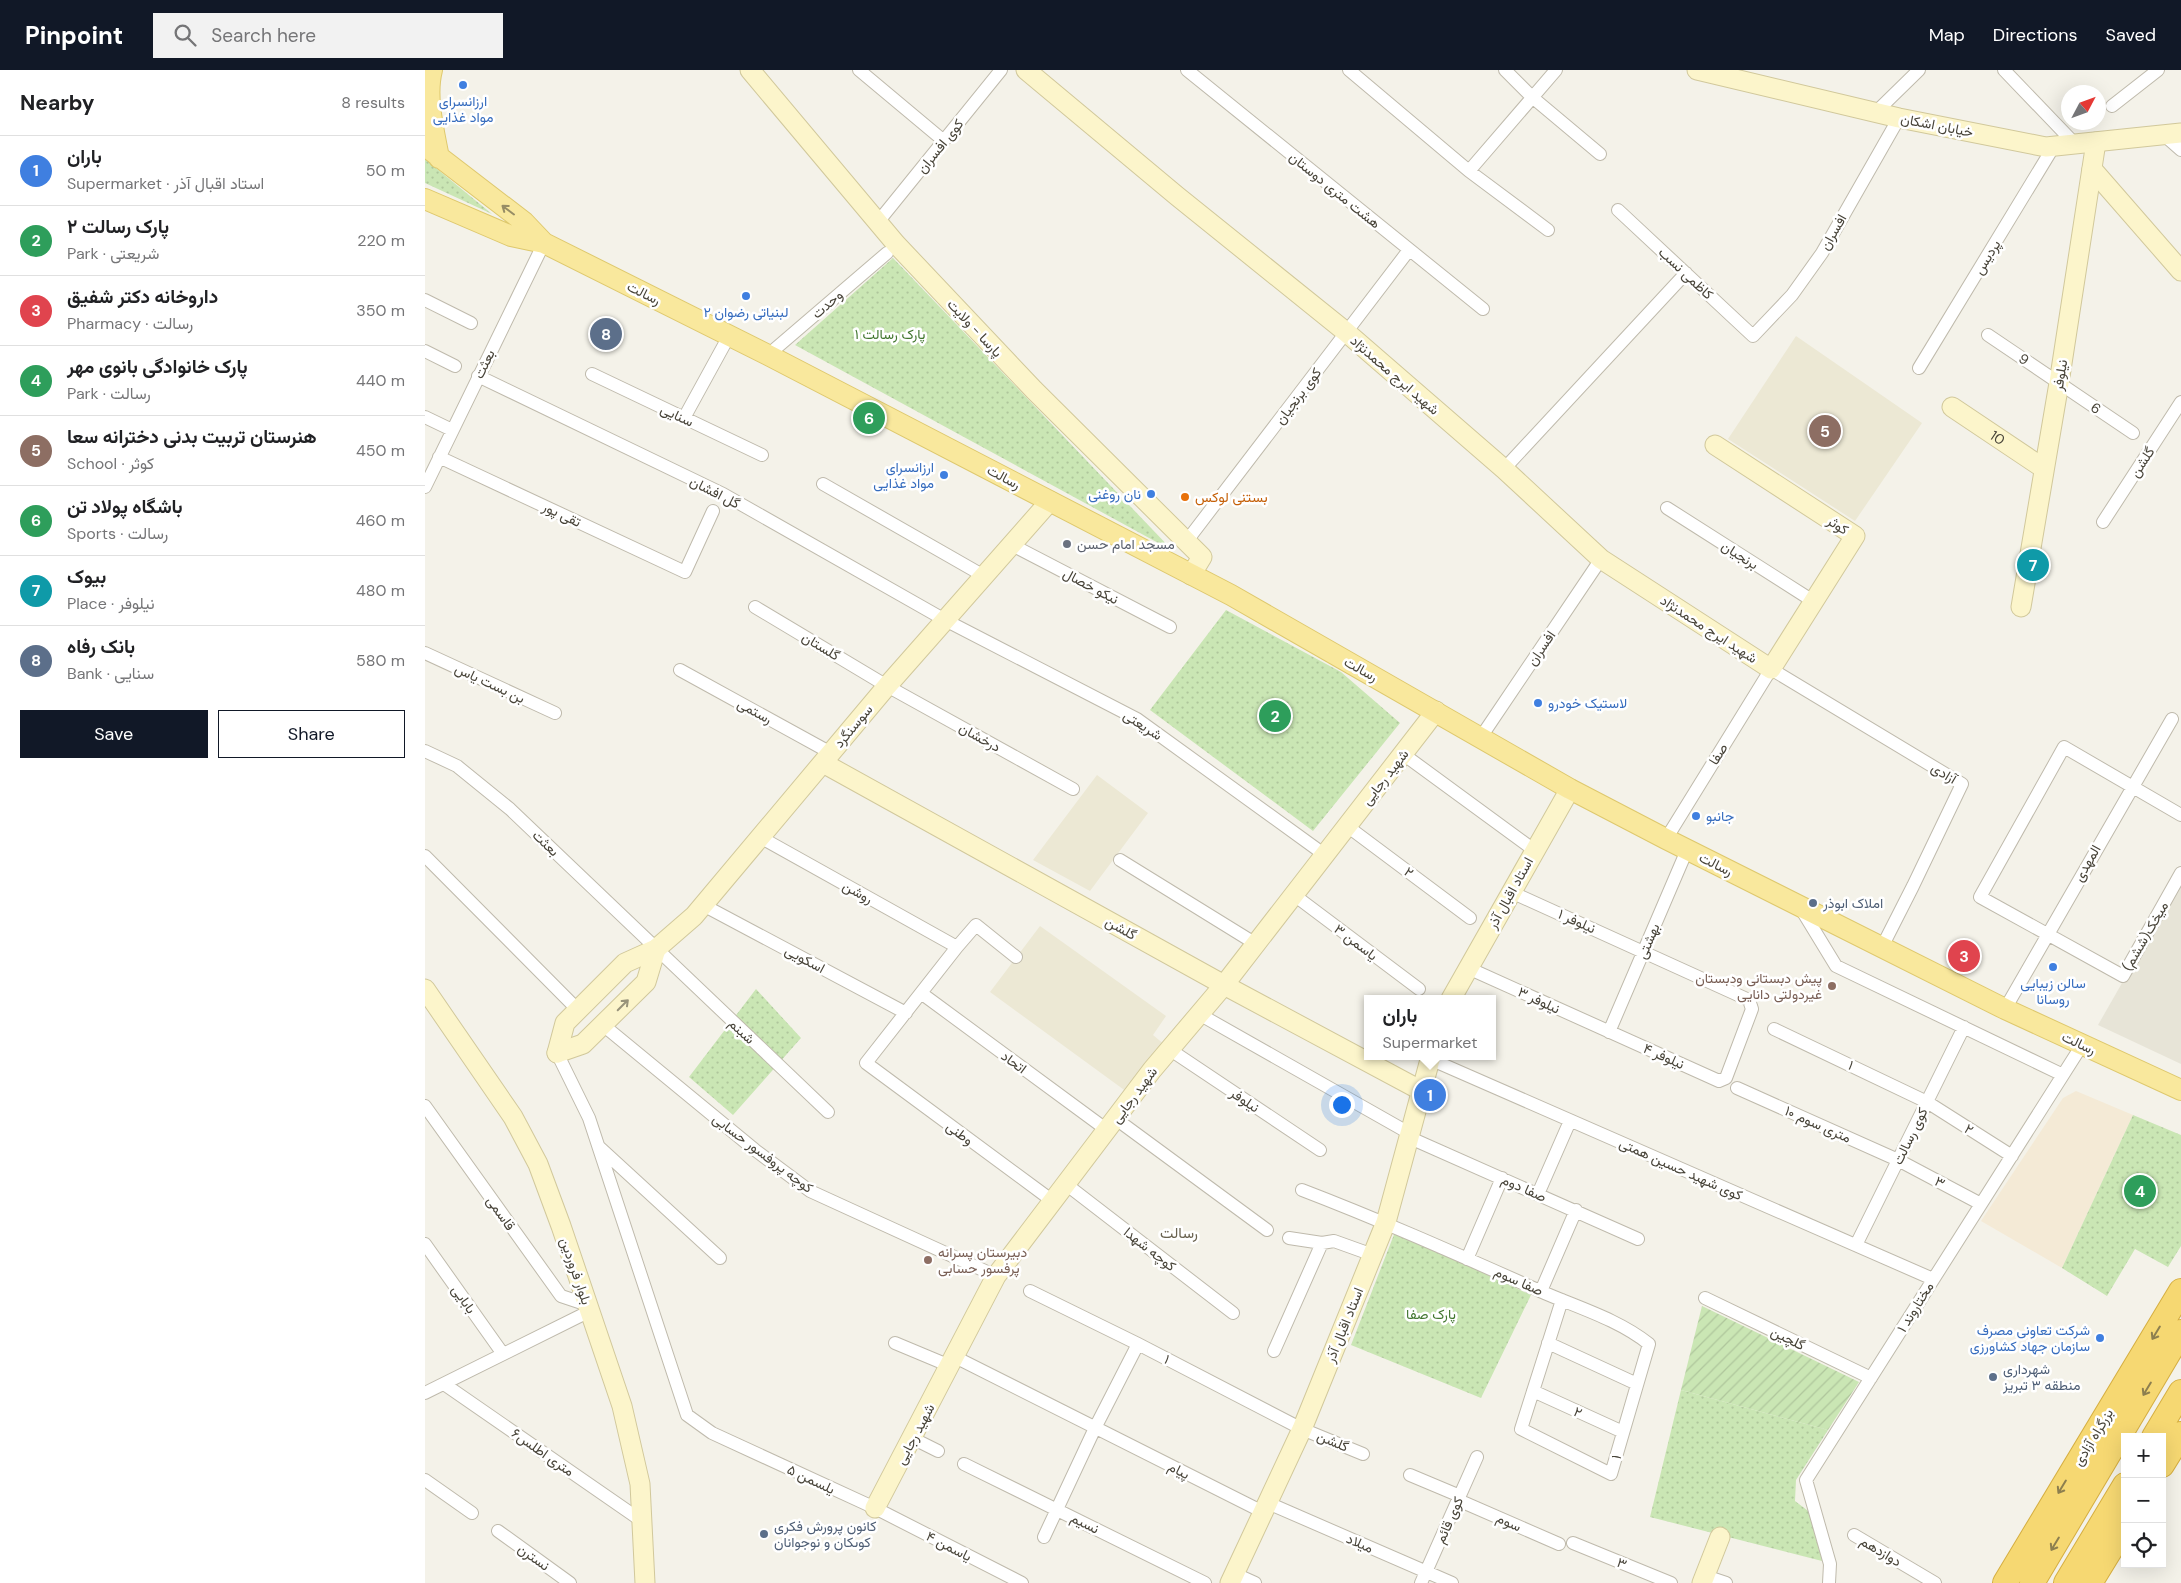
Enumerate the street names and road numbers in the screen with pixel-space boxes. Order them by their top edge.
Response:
street label: خیابان اشکان [1899,109,1975,141]
street label: کوی افسران [913,115,967,177]
street label: هشت متری دوستان [1286,148,1384,232]
street label: افسران [1816,211,1850,253]
street label: پردیس [1970,236,2005,278]
street label: کاظمی نسب [1655,243,1717,303]
street label: رسالت [624,277,664,309]
street label: وحدت [808,286,846,322]
street label: پارسا - ولایت [943,295,1006,362]
street label: شهید ایرج محمدنژاد [1345,331,1443,420]
street label: بعثت [469,346,499,382]
street label: 9 [2015,349,2033,369]
street label: نیلوفر [2048,358,2071,393]
street label: کوی برنجیان [1271,364,1325,428]
street label: 6 [2087,398,2105,418]
street label: سنایی [657,399,697,431]
street label: 10 [1987,426,2008,449]
street label: گلشن [2126,443,2158,481]
street label: رسالت [984,461,1024,493]
street label: گل افشان [687,472,743,512]
street label: تقی پور [538,497,585,532]
street label: کوثر [1823,511,1852,539]
street label: برنجیان [1718,537,1762,573]
street label: نیکو خصال [1060,564,1122,609]
street label: شهید ایرج محمدنژاد [1656,591,1761,669]
street label: افسران [1523,627,1559,669]
street label: گلستان [799,628,843,664]
street label: رسالت [1341,653,1381,686]
street label: بن بست یاس [452,659,528,707]
street label: رستمی [734,694,776,728]
street label: سوسنگرد [830,701,876,751]
street label: شریعتی [1120,706,1166,744]
street label: درخشان [956,718,1004,756]
street label: صفا [1704,740,1732,768]
street label: شهید رجایی [1357,745,1413,809]
street label: آزادی [1928,758,1962,789]
street label: بعثت [529,826,563,860]
street label: المهدی [2069,841,2105,885]
street label: رسالت [1696,848,1736,880]
street label: استاد اقبال آذر [1482,854,1538,933]
street label: ۲ [1401,863,1417,881]
street label: روشن [840,876,877,908]
street label: میخک(ششم) [2118,898,2172,974]
street label: نیلوفر ۱ [1555,905,1599,937]
street label: گلشن [1102,912,1140,944]
street label: یاسمن ۳ [1331,920,1381,964]
street label: بهشتی [1632,920,1664,962]
street label: اسکویی [782,941,828,977]
street label: نیلوفر ۳ [1515,982,1563,1018]
street label: شبنم [725,1014,759,1048]
street label: رسالت [2059,1027,2099,1059]
street label: نیلوفر ۴ [1641,1039,1687,1073]
street label: اتحاد [998,1047,1030,1077]
street label: ۱ [1845,1056,1857,1074]
street label: شهید رجایی [1107,1063,1161,1127]
street label: نیلوفر [1226,1083,1263,1116]
street label: ۱۰ متری سوم [1782,1101,1854,1147]
street label: کوی رسالت [1888,1104,1932,1168]
street label: کوچه پروفسور حسابی [709,1109,817,1198]
street label: وطنی [943,1117,977,1149]
street label: ۲ [1961,1119,1977,1139]
street label: کوی شهید حسین همتی [1617,1134,1745,1204]
street label: صفا دوم [1499,1170,1550,1206]
street label: ۳ [1932,1172,1948,1192]
street label: قاسمی [483,1192,519,1234]
street label: کوچه شهدا [1120,1223,1180,1276]
street label: بلوار فروردین [556,1235,596,1307]
street label: صفا سوم [1492,1262,1547,1300]
street label: مختاروند ۱ [1893,1278,1937,1336]
street label: بابایی [448,1281,480,1317]
street label: استاد اقبال آذر [1320,1285,1368,1366]
street label: گلچین [1767,1322,1808,1355]
street label: ۱ [1161,1350,1173,1368]
street label: شهید رجایی [891,1400,939,1468]
street label: ۲ [1571,1402,1585,1422]
street label: بزرگراه آزادی [2069,1405,2117,1469]
street label: ۶متری اطلس [508,1424,578,1480]
street label: گلشن [1314,1426,1352,1456]
street label: ۱ [1607,1453,1625,1461]
street label: پیام [1165,1457,1193,1484]
street label: یلسمن ۵ [784,1460,838,1498]
street label: کوی قائم [1431,1494,1467,1546]
street label: نسیم [1068,1508,1102,1538]
street label: سوم [1494,1509,1524,1535]
street label: یاسمن ۴ [923,1527,975,1565]
street label: میلاد [1344,1529,1376,1557]
street label: دوازدهم [1857,1532,1905,1570]
street label: نسترن [514,1539,554,1575]
street label: ۳ [1614,1553,1630,1573]

